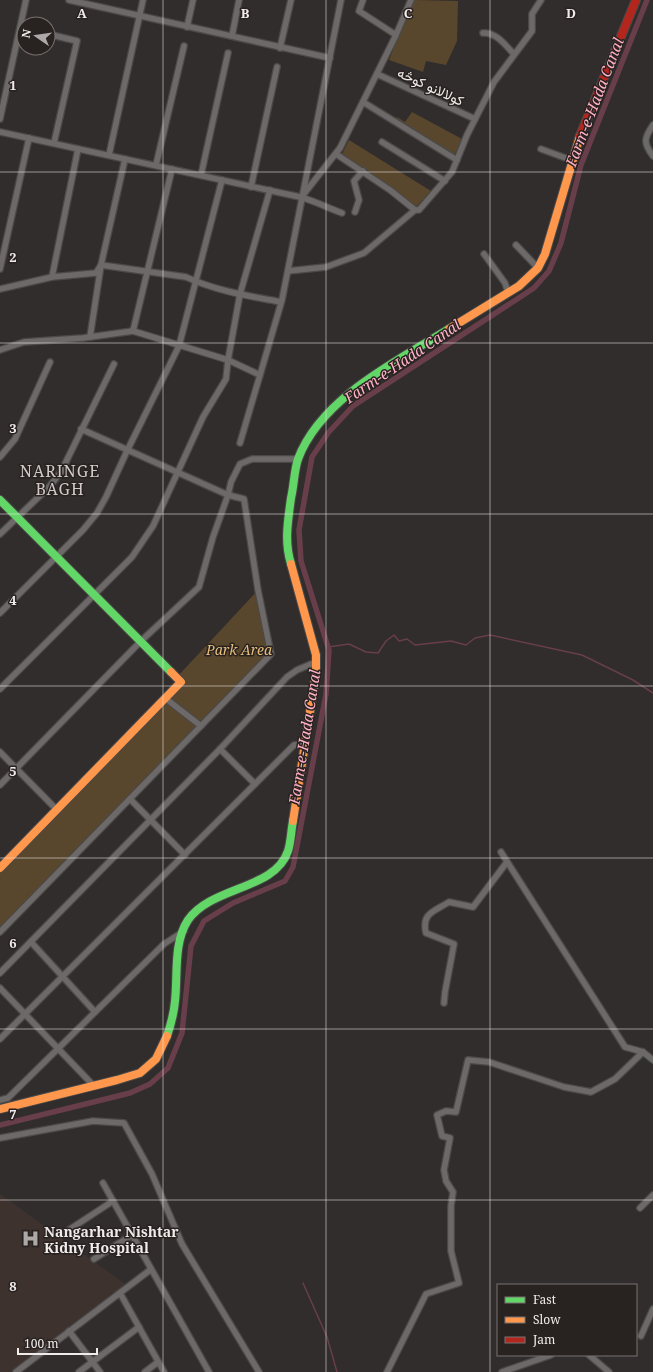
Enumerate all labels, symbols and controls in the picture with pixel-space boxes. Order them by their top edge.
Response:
text: A [77,4,87,22]
text: B [241,4,250,22]
text: C [404,4,413,22]
text: D [566,4,576,22]
north arrow [16,16,56,56]
text: N [17,27,34,40]
water label: Farm-e-Hada Canal [560,34,628,170]
street label: کولالانو کوڅه [395,62,467,110]
text: 1 [9,76,17,94]
text: 2 [9,248,17,266]
water label: Farm-e-Hada Canal [339,314,464,408]
text: 3 [9,419,17,437]
district label: NARINGE BAGH [20,460,100,500]
text: 4 [9,591,17,609]
park label: Park Area [205,640,273,659]
water label: Farm-e-Hada Canal [283,668,325,807]
text: 5 [9,762,17,780]
text: 6 [9,934,17,952]
text: 7 [9,1105,17,1123]
place label: Nangarhar Nishtar Kidny Hospital [44,1222,179,1257]
hospital icon: Nangarhar Nishtar Kidny Hospital [21,1229,41,1249]
text: 8 [9,1277,17,1295]
legend [497,1284,637,1356]
text: Fast [533,1291,556,1308]
text: Slow [533,1311,561,1328]
scale bar [18,1330,97,1356]
text: Jam [532,1331,555,1348]
text: 100 m [24,1335,59,1352]

